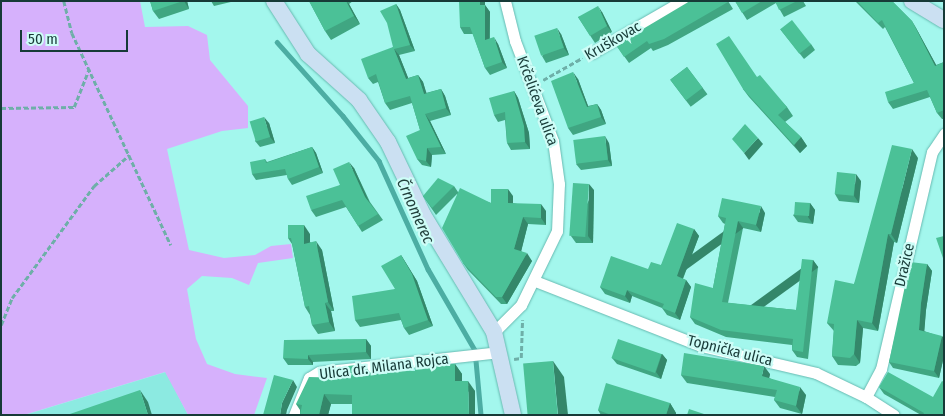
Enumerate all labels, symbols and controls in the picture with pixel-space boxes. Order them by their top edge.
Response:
street label: Kruškovac [582,18,644,64]
scale bar [22,20,130,52]
text: 50 m [28,30,58,48]
street label: Krčelićeva ulica [512,54,562,148]
water label: Črnomerec [392,175,438,247]
street label: Dražice [891,241,919,289]
street label: Topnička ulica [686,332,774,370]
street label: Ulica dr. Milana Rojca [318,350,450,384]

